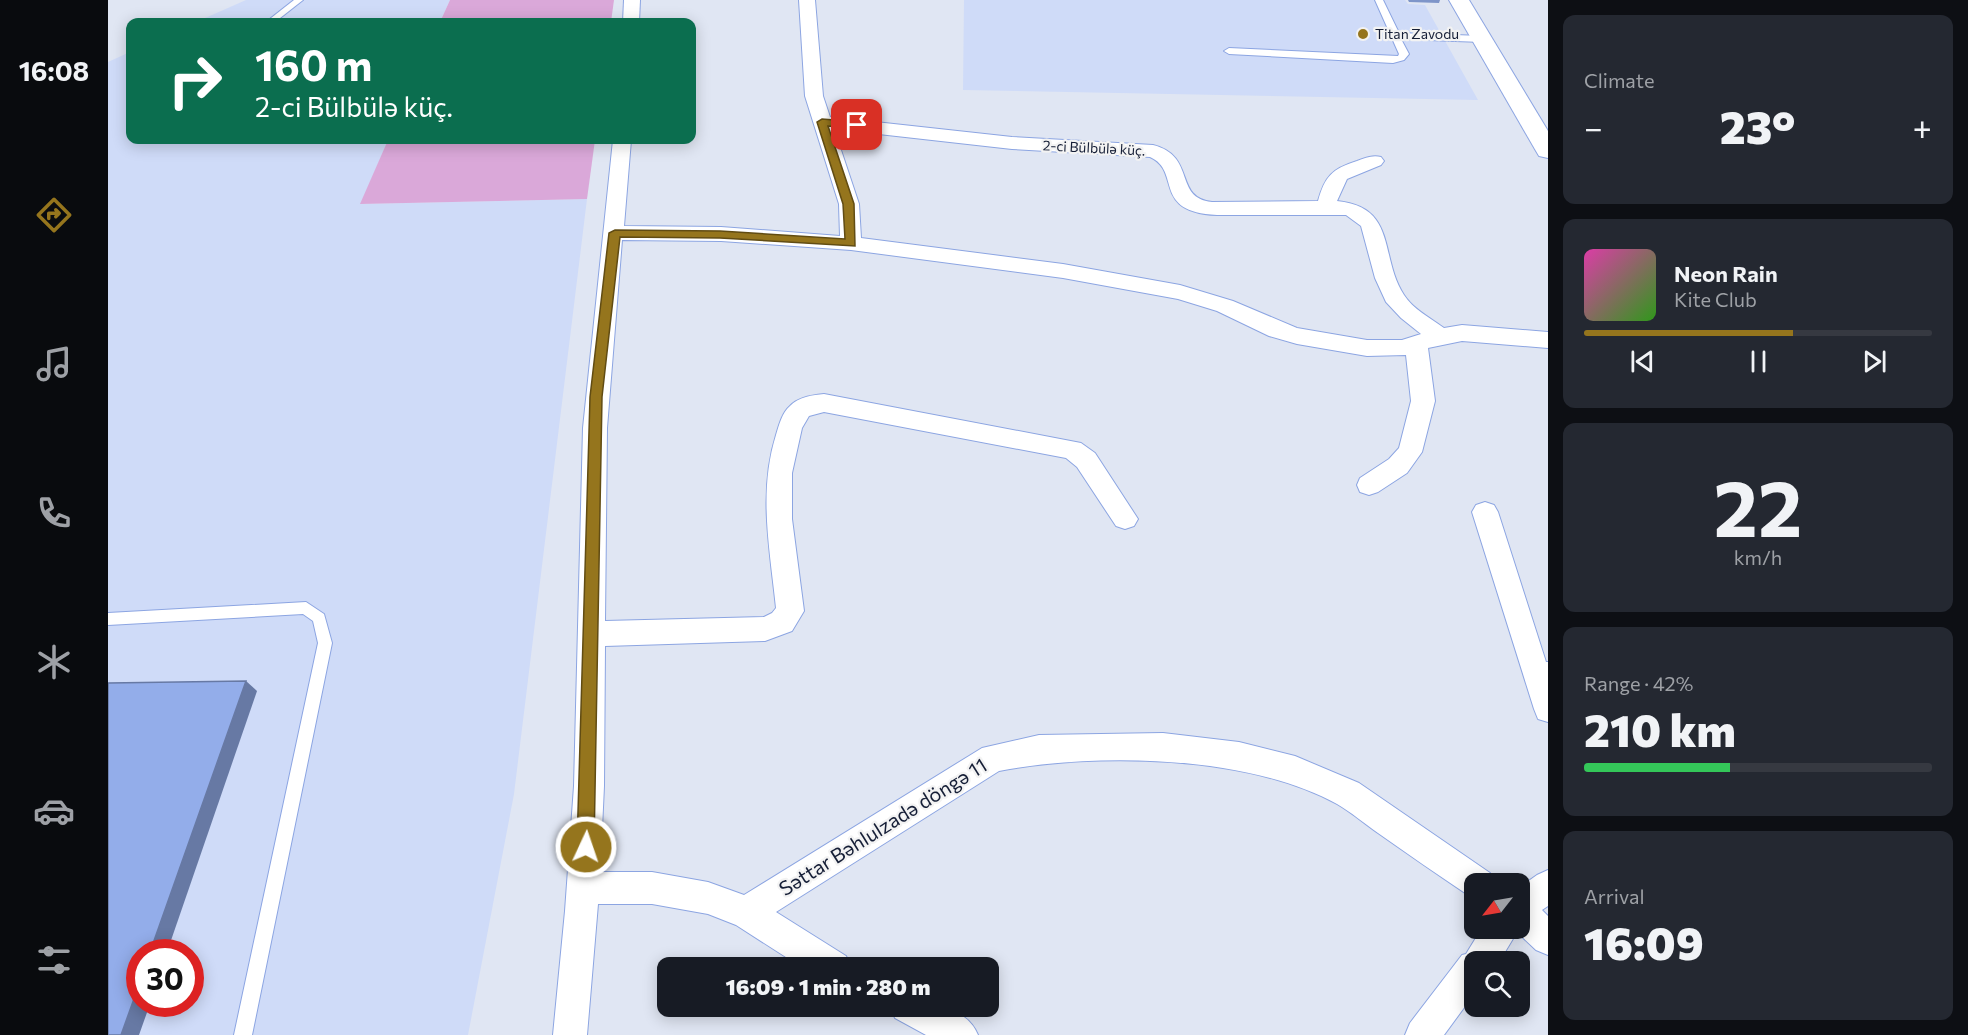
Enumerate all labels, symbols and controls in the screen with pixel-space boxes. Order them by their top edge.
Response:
place label: Titan Zavodu [1375,25,1459,42]
marker: Titan Zavodu [1356,27,1370,41]
text: 160 m [255,38,373,90]
icon: right [156,42,234,120]
text: 16:08 [19,54,89,87]
text: Climate [1584,68,1654,92]
text: 2-ci Bülbülə küç. [255,90,453,123]
text: 23° [1720,98,1796,153]
pin [831,99,882,150]
text: − [1584,106,1603,147]
text: + [1913,106,1932,147]
icon: arrive [840,108,873,141]
street label: 2-ci Bülbülə küç. [1042,136,1146,159]
icon: directions [33,194,75,236]
text: Neon Rain [1674,260,1778,287]
text: Kite Club [1674,287,1757,311]
icon: music [33,343,75,385]
icon: previous [1626,345,1659,378]
icon: pause [1742,345,1775,378]
icon: next [1858,345,1891,378]
text: 22 [1714,458,1802,553]
icon: phone [33,492,75,534]
text: km/h [1734,545,1782,569]
icon: climate [33,641,75,683]
text: Range · 42% [1584,671,1693,695]
text: 210 km [1584,701,1736,756]
street label: Səttar Bəhlulzadə döngə 11 [774,752,991,900]
icon: car [33,790,75,832]
position arrow [554,815,618,879]
north arrow [1464,873,1530,939]
map controls [1464,873,1530,1017]
text: Arrival [1584,884,1645,908]
text: 16:09 [1584,914,1704,969]
icon: filters [33,939,75,981]
speed limit sign: 30 [126,939,204,1017]
button: search [1464,951,1530,1017]
text: 16:09 · 1 min · 280 m [726,973,930,1000]

